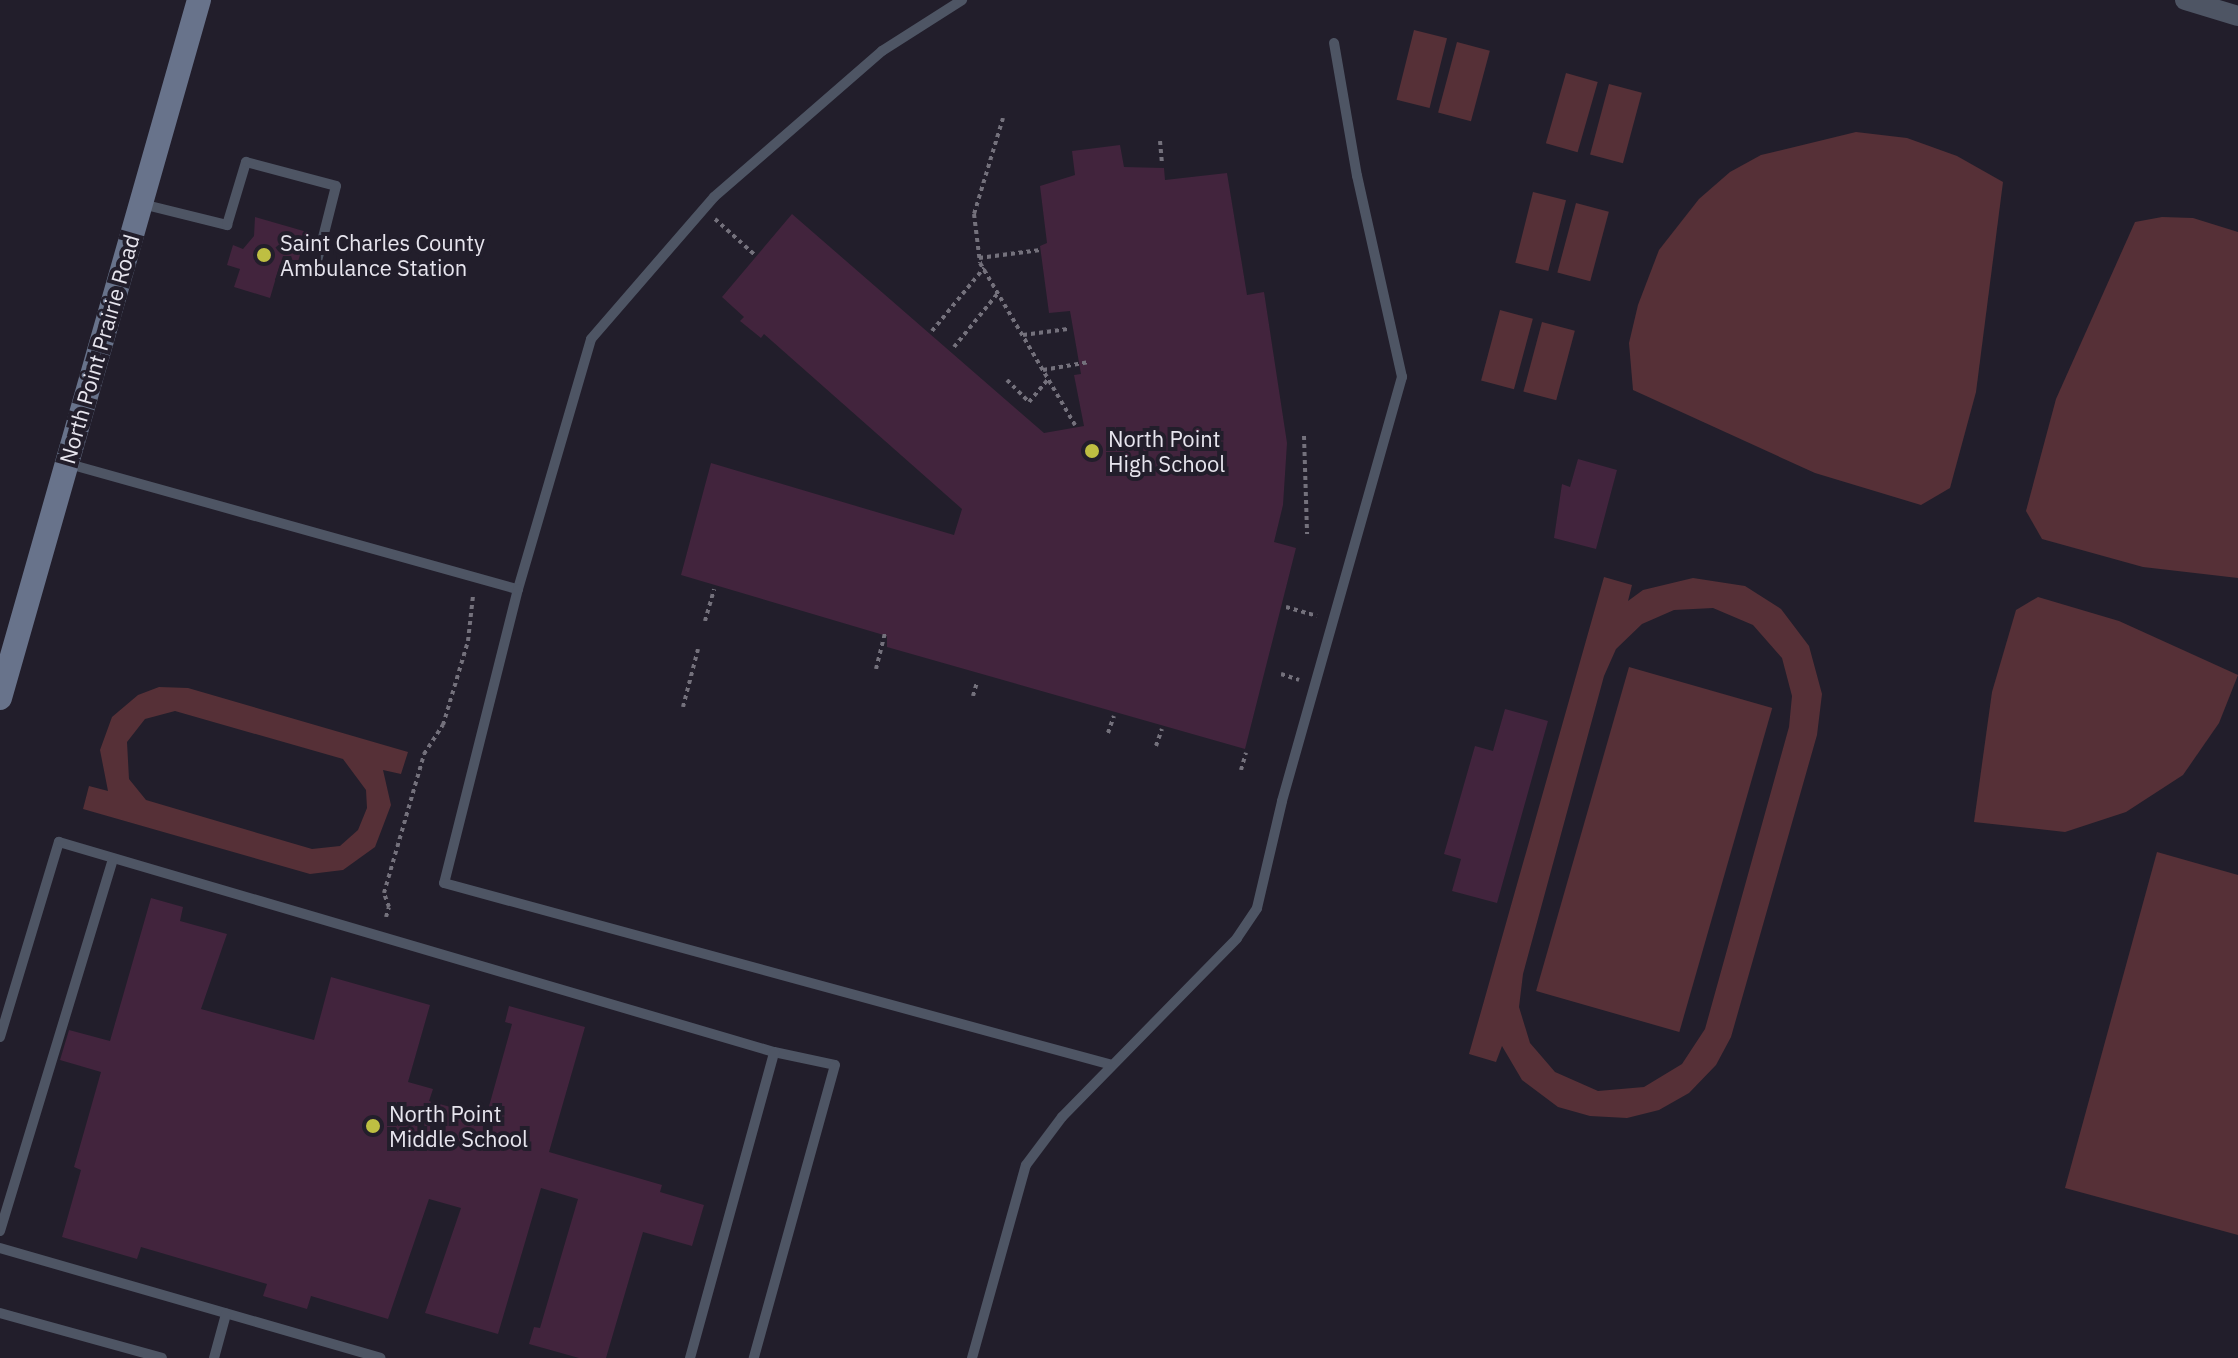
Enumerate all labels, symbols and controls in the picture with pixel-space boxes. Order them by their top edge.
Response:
place label: Saint Charles County Ambulance Station [280,229,485,280]
street label: North Point Prairie Road [54,231,144,467]
marker: Saint Charles County Ambulance Station [255,246,273,264]
place label: North Point High School [1108,425,1225,476]
marker: North Point High School [1083,442,1101,460]
place label: North Point Middle School [389,1100,528,1152]
marker: North Point Middle School [364,1117,382,1135]

